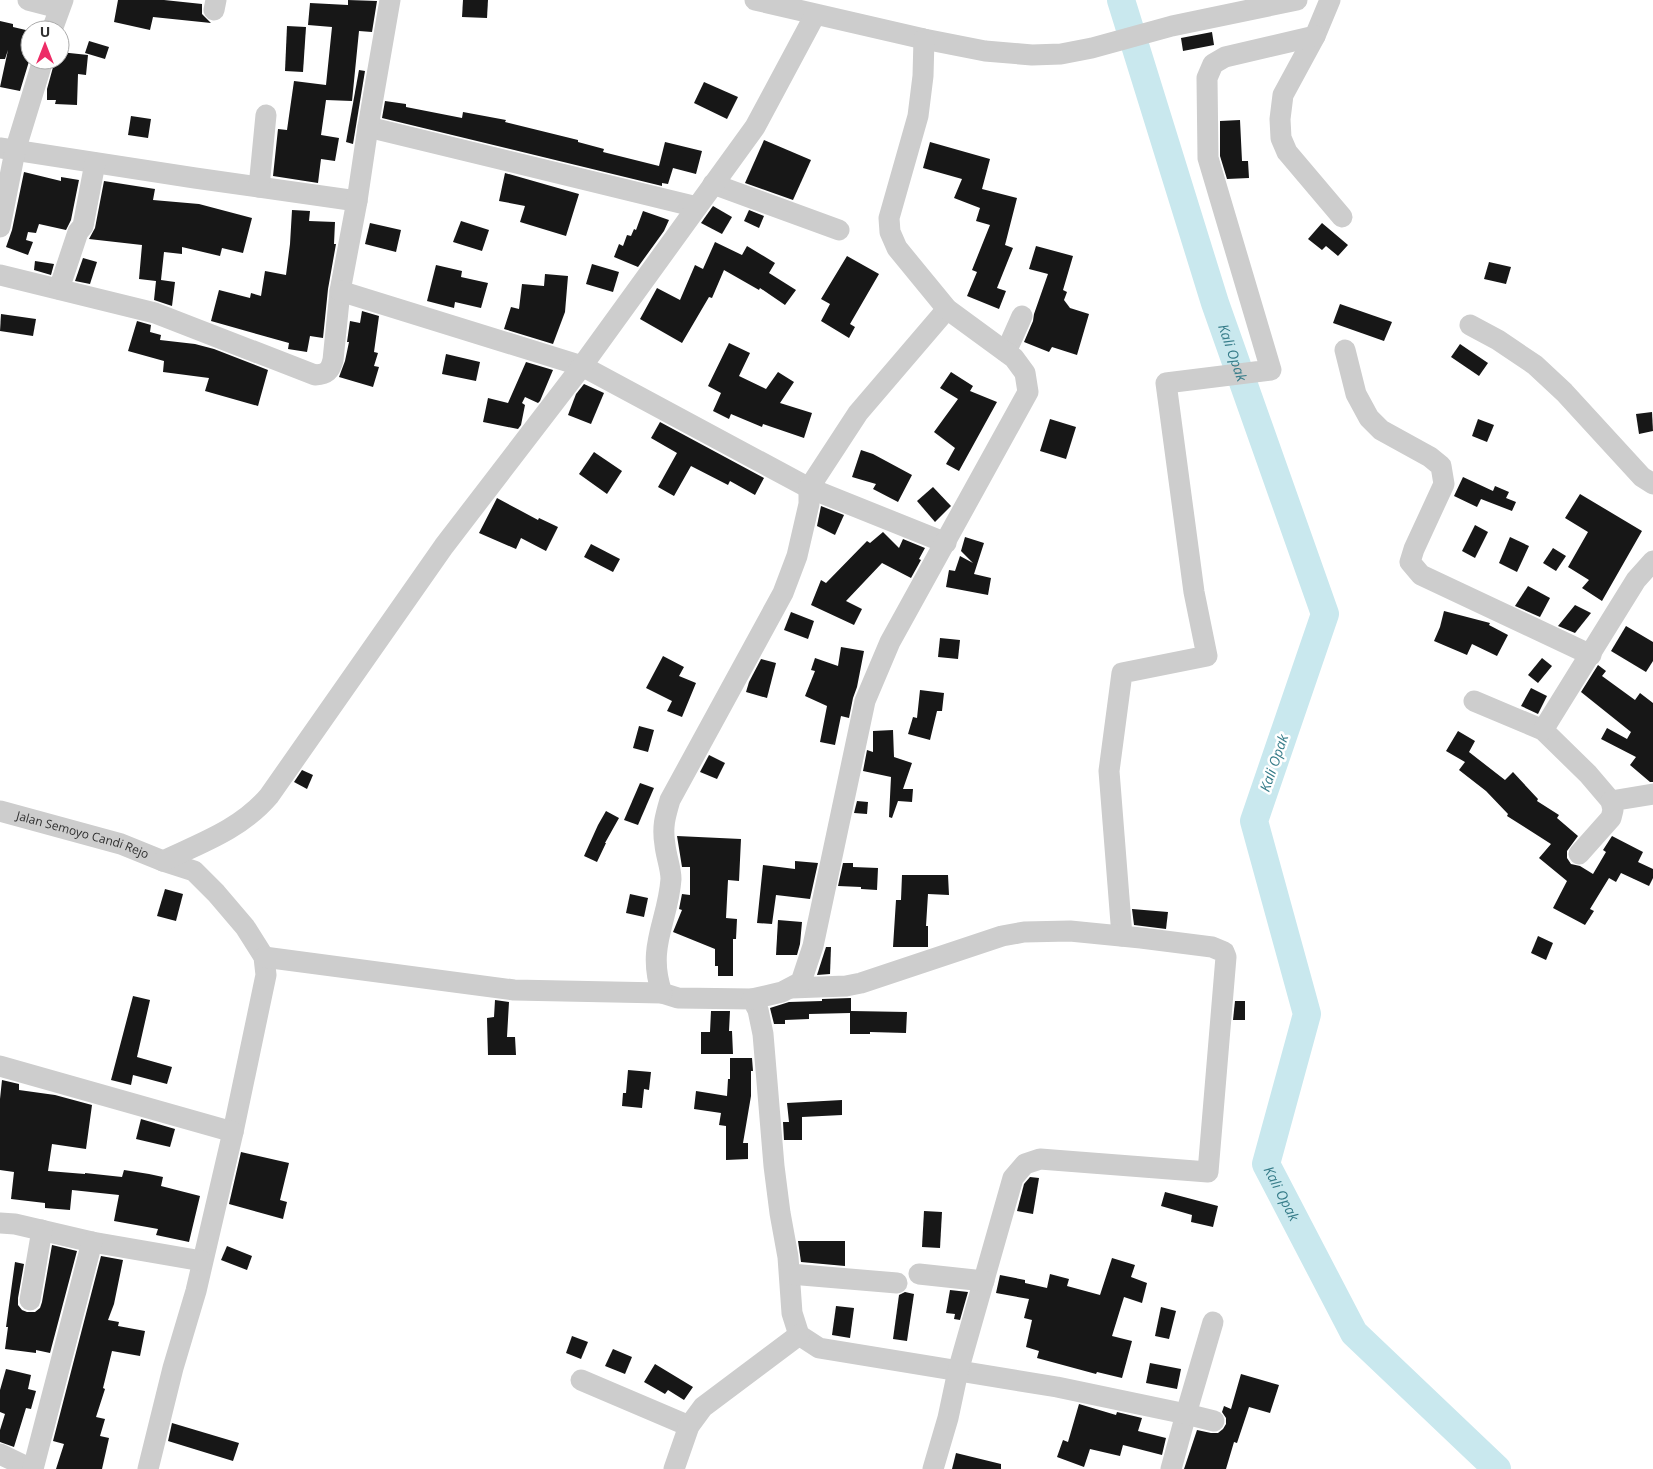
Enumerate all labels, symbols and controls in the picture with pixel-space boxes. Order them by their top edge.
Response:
north arrow [20,20,70,70]
text: U [40,22,50,41]
water label: Kali Opak [1214,321,1252,385]
water label: Kali Opak [1255,731,1293,794]
street label: Jalan Semoyo Candi Rejo [14,807,152,862]
water label: Kali Opak [1260,1163,1305,1225]

